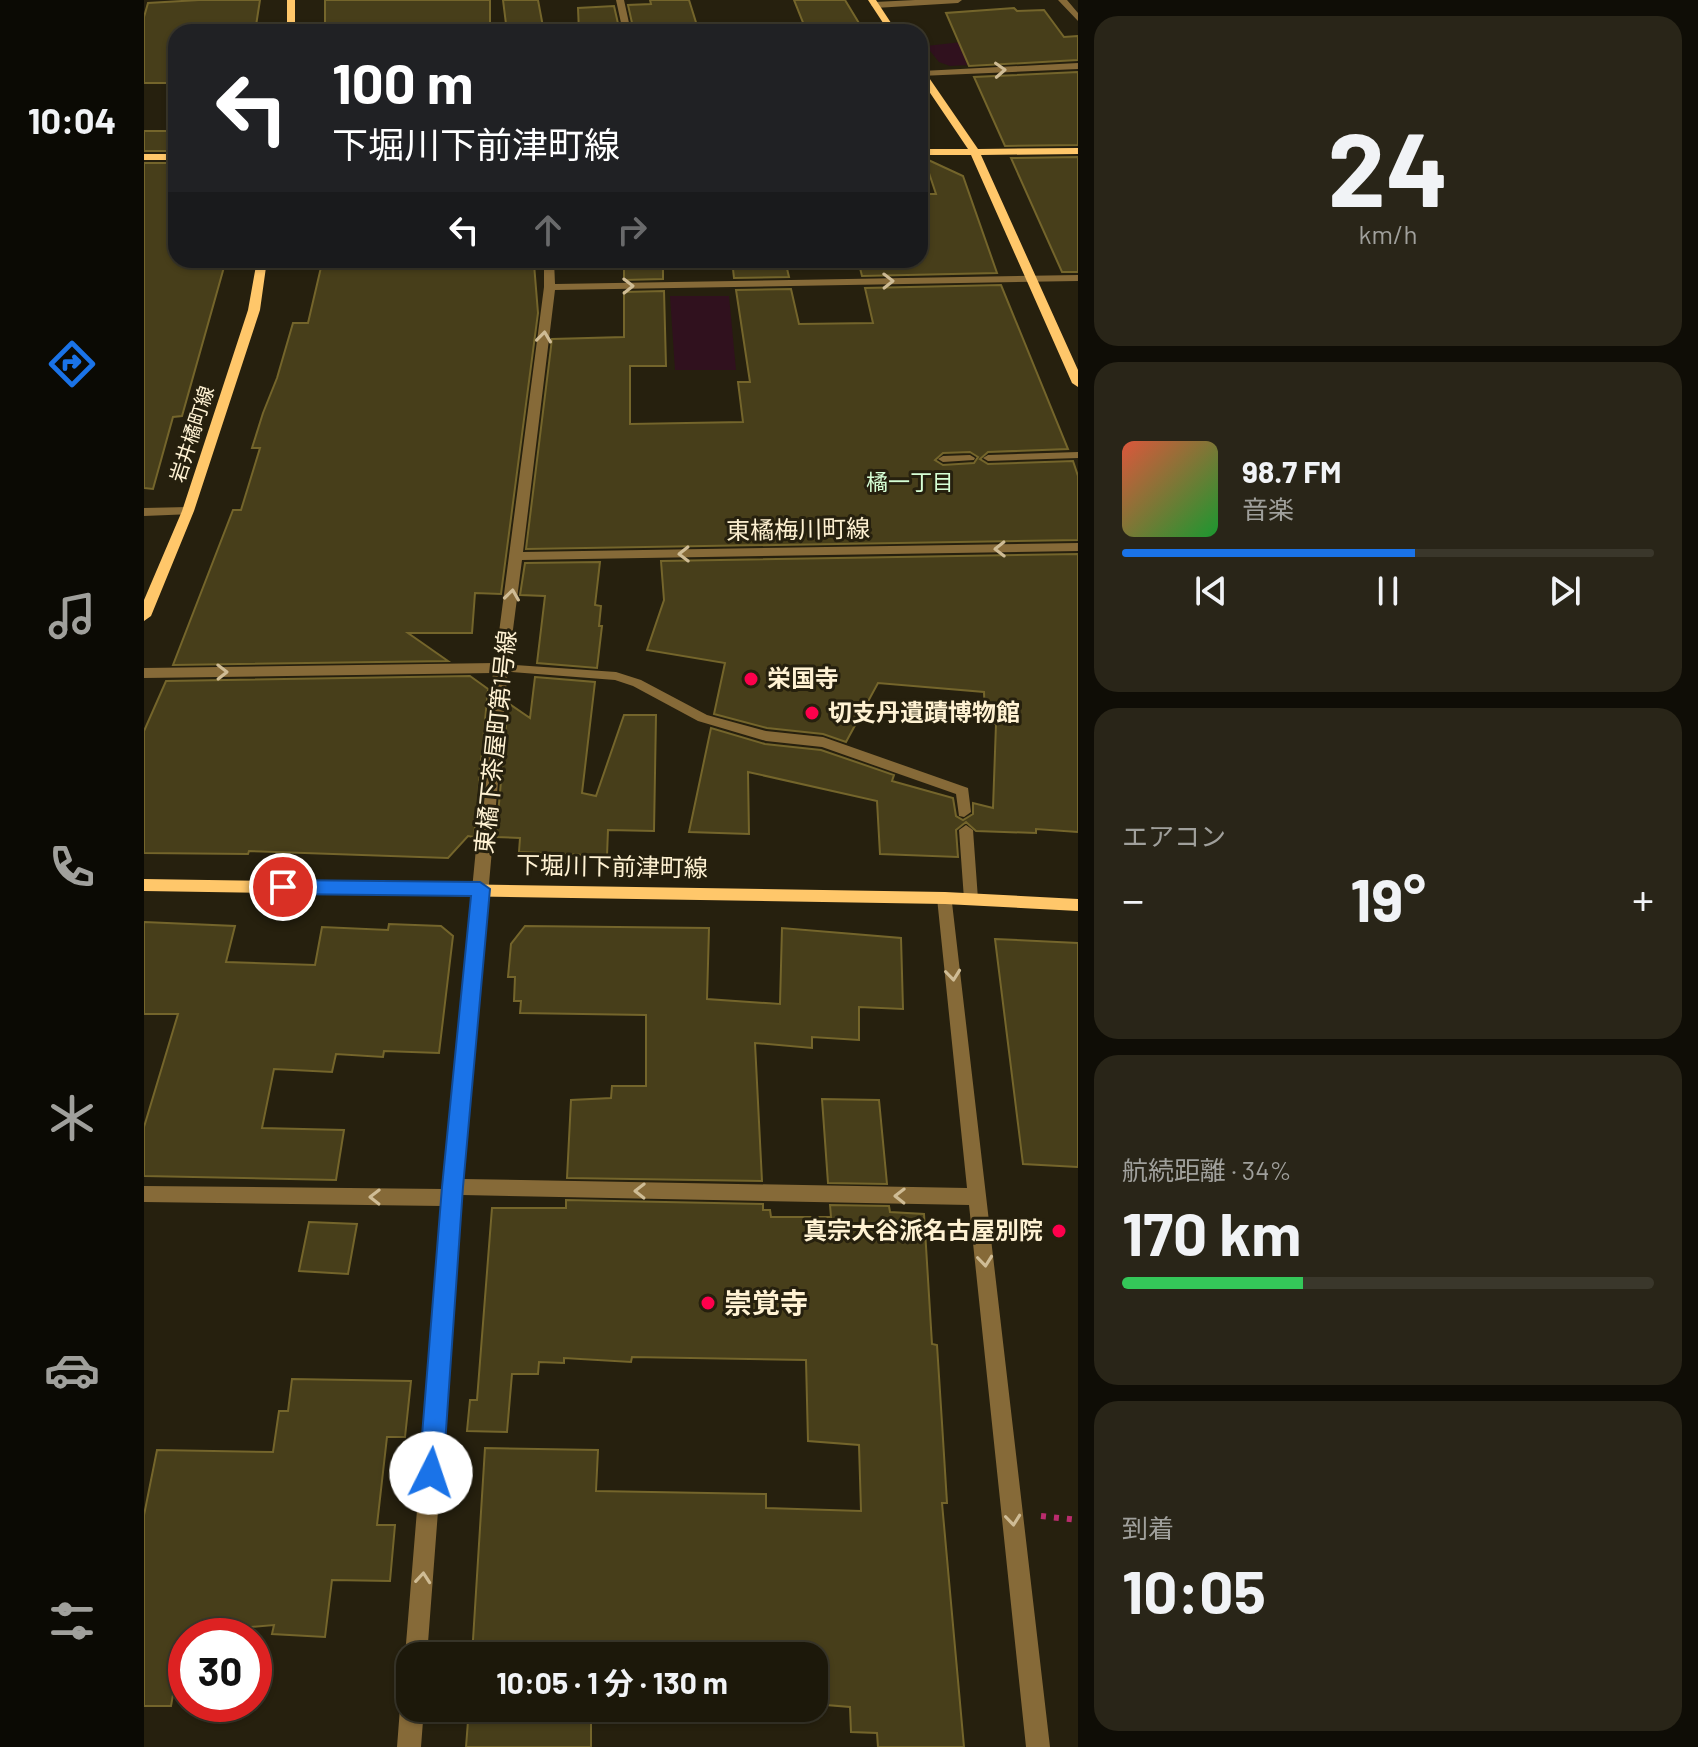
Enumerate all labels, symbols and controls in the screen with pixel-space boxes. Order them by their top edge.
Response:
text: 100 m [332,48,474,115]
icon: left [200,56,304,160]
one-way arrow [994,62,1007,79]
text: 10:04 [28,98,116,141]
text: 24 [1327,103,1449,228]
text: 下堀川下前津町線 [332,122,620,165]
icon: left [442,208,486,252]
icon: ahead [526,208,570,252]
icon: right [610,208,654,252]
text: km/h [1359,218,1417,249]
one-way arrow [882,273,895,290]
one-way arrow [622,277,635,294]
one-way arrow [536,330,553,343]
icon: directions [44,336,100,392]
street label: 岩井橘町線 [164,382,218,485]
text: 98.7 FM [1242,453,1341,489]
district label: 橘一丁目 [866,468,954,494]
text: 音楽 [1242,493,1294,524]
street label: 東橘梅川町線 [726,513,870,544]
one-way arrow [993,540,1006,557]
one-way arrow [677,545,690,562]
icon: previous [1189,569,1233,613]
icon: pause [1366,569,1410,613]
icon: next [1543,569,1587,613]
icon: music [44,588,100,644]
one-way arrow [503,588,520,601]
street label: 東橘下茶屋町第1号線 [468,629,521,855]
one-way arrow [216,663,229,680]
place label: 栄国寺 [767,663,839,692]
marker: 栄国寺 [742,670,760,688]
place label: 切支丹遺蹟博物館 [828,697,1020,726]
marker: 切支丹遺蹟博物館 [803,704,821,722]
text: エアコン [1122,820,1226,851]
icon: phone [44,839,100,895]
street label: 下堀川下前津町線 [516,849,708,882]
pin [249,853,317,921]
text: 19° [1350,862,1426,934]
icon: arrive [261,865,305,909]
text: − [1122,872,1144,925]
text: + [1632,872,1654,925]
one-way arrow [945,969,962,982]
icon: climate [44,1090,100,1146]
text: 航続距離 · 34% [1122,1154,1292,1185]
one-way arrow [633,1182,646,1200]
one-way arrow [893,1187,906,1205]
one-way arrow [368,1188,381,1206]
text: 170 km [1122,1196,1301,1268]
place label: 真宗大谷派名古屋別院 [803,1215,1043,1244]
marker: 真宗大谷派名古屋別院 [1050,1222,1068,1240]
one-way arrow [977,1255,994,1268]
place label: 崇覚寺 [724,1285,808,1319]
marker: 崇覚寺 [699,1294,717,1312]
icon: car [44,1342,100,1398]
position arrow [389,1431,473,1515]
text: 到着 [1122,1512,1174,1543]
one-way arrow [1005,1514,1022,1527]
text: 10:05 [1122,1554,1266,1626]
one-way arrow [414,1571,431,1584]
icon: filters [44,1593,100,1649]
speed limit sign: 30 [168,1618,272,1722]
text: 10:05 · 1 分 · 130 m [496,1664,728,1700]

